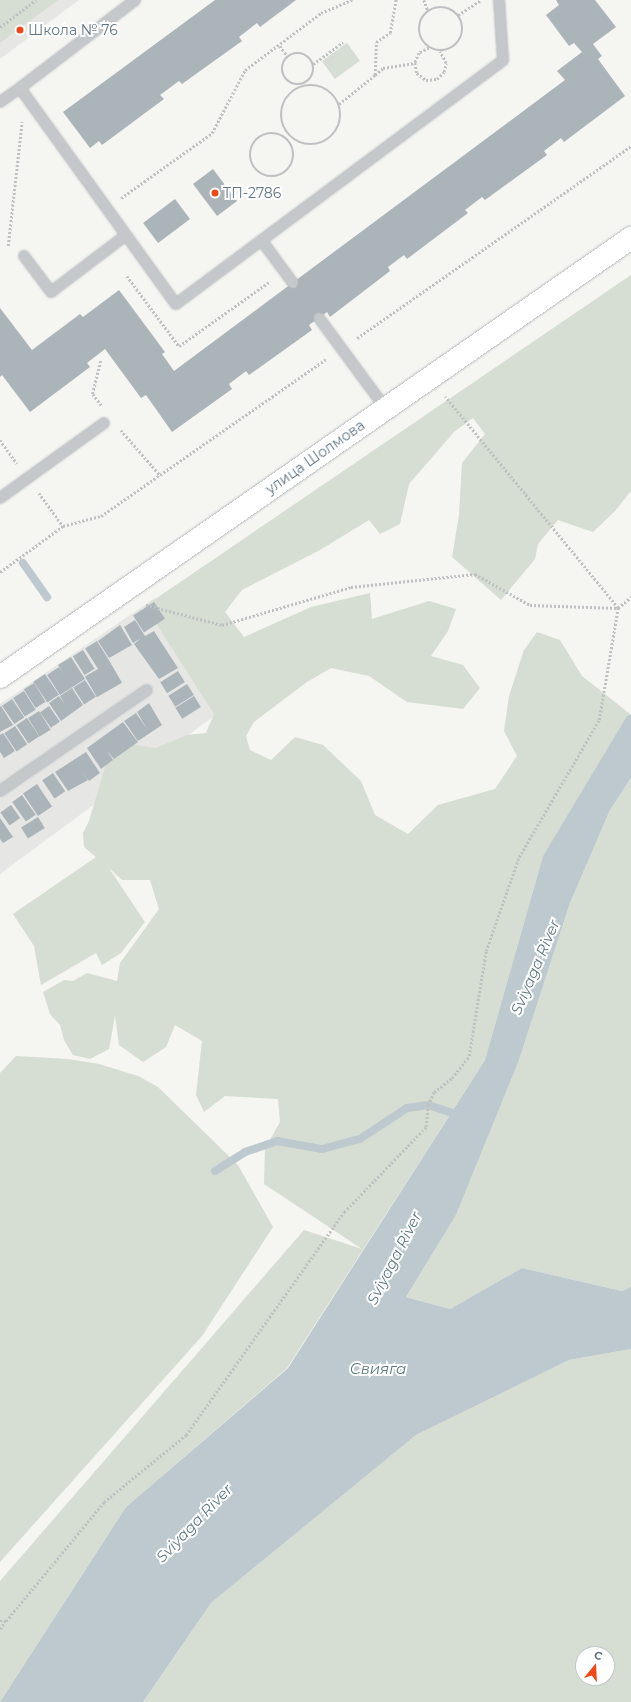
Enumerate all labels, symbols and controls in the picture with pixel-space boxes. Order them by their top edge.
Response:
place label: Школа № 76 [28,22,118,38]
marker: Школа № 76 [15,25,25,35]
place label: ТП-2786 [223,185,281,201]
marker: ТП-2786 [210,188,220,198]
street label: улица Шолмова [262,417,368,497]
water label: Sviyaga River [507,917,563,1017]
water label: Sviyaga River [363,1209,425,1307]
water label: Свияга [350,1360,406,1378]
water label: Sviyaga River [152,1480,236,1566]
north arrow [575,1646,615,1686]
text: С [592,1648,604,1663]

